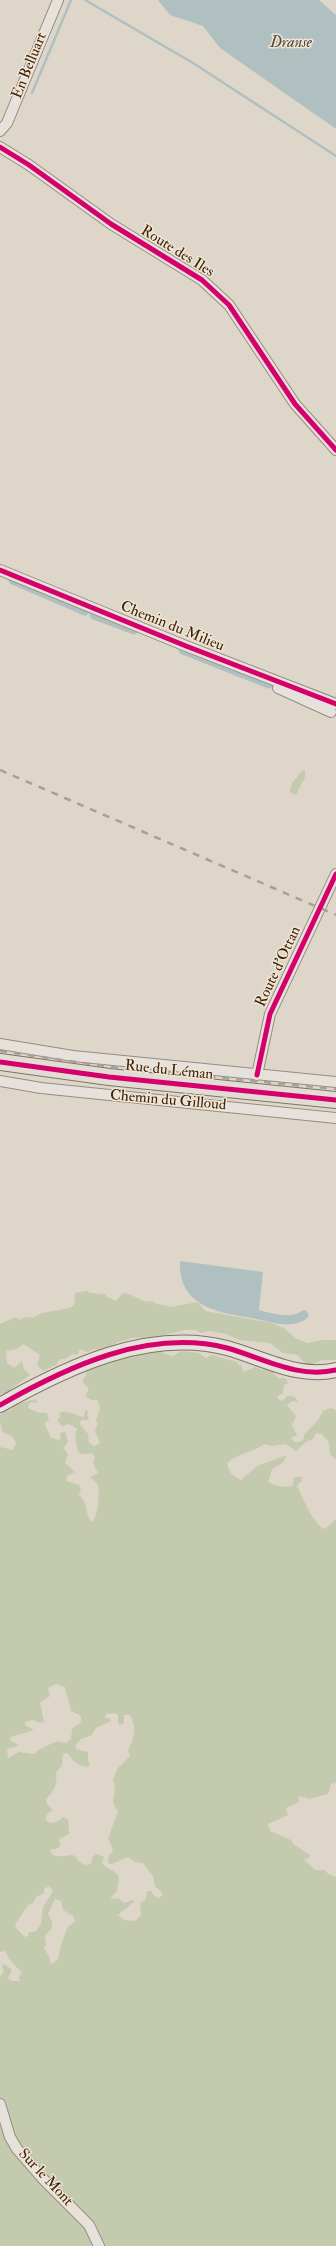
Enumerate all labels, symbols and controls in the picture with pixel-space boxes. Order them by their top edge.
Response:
street label: En Belluart [9,30,51,102]
water label: Dranse [270,34,312,54]
street label: Route des Iles [137,222,217,282]
street label: Chemin du Milieu [118,598,226,656]
street label: Route d'Ottan [252,924,306,1010]
street label: Rue du Léman [124,1057,214,1085]
street label: Chemin du Gilloud [109,1087,227,1115]
street label: Sur le Mont [14,2146,76,2210]

